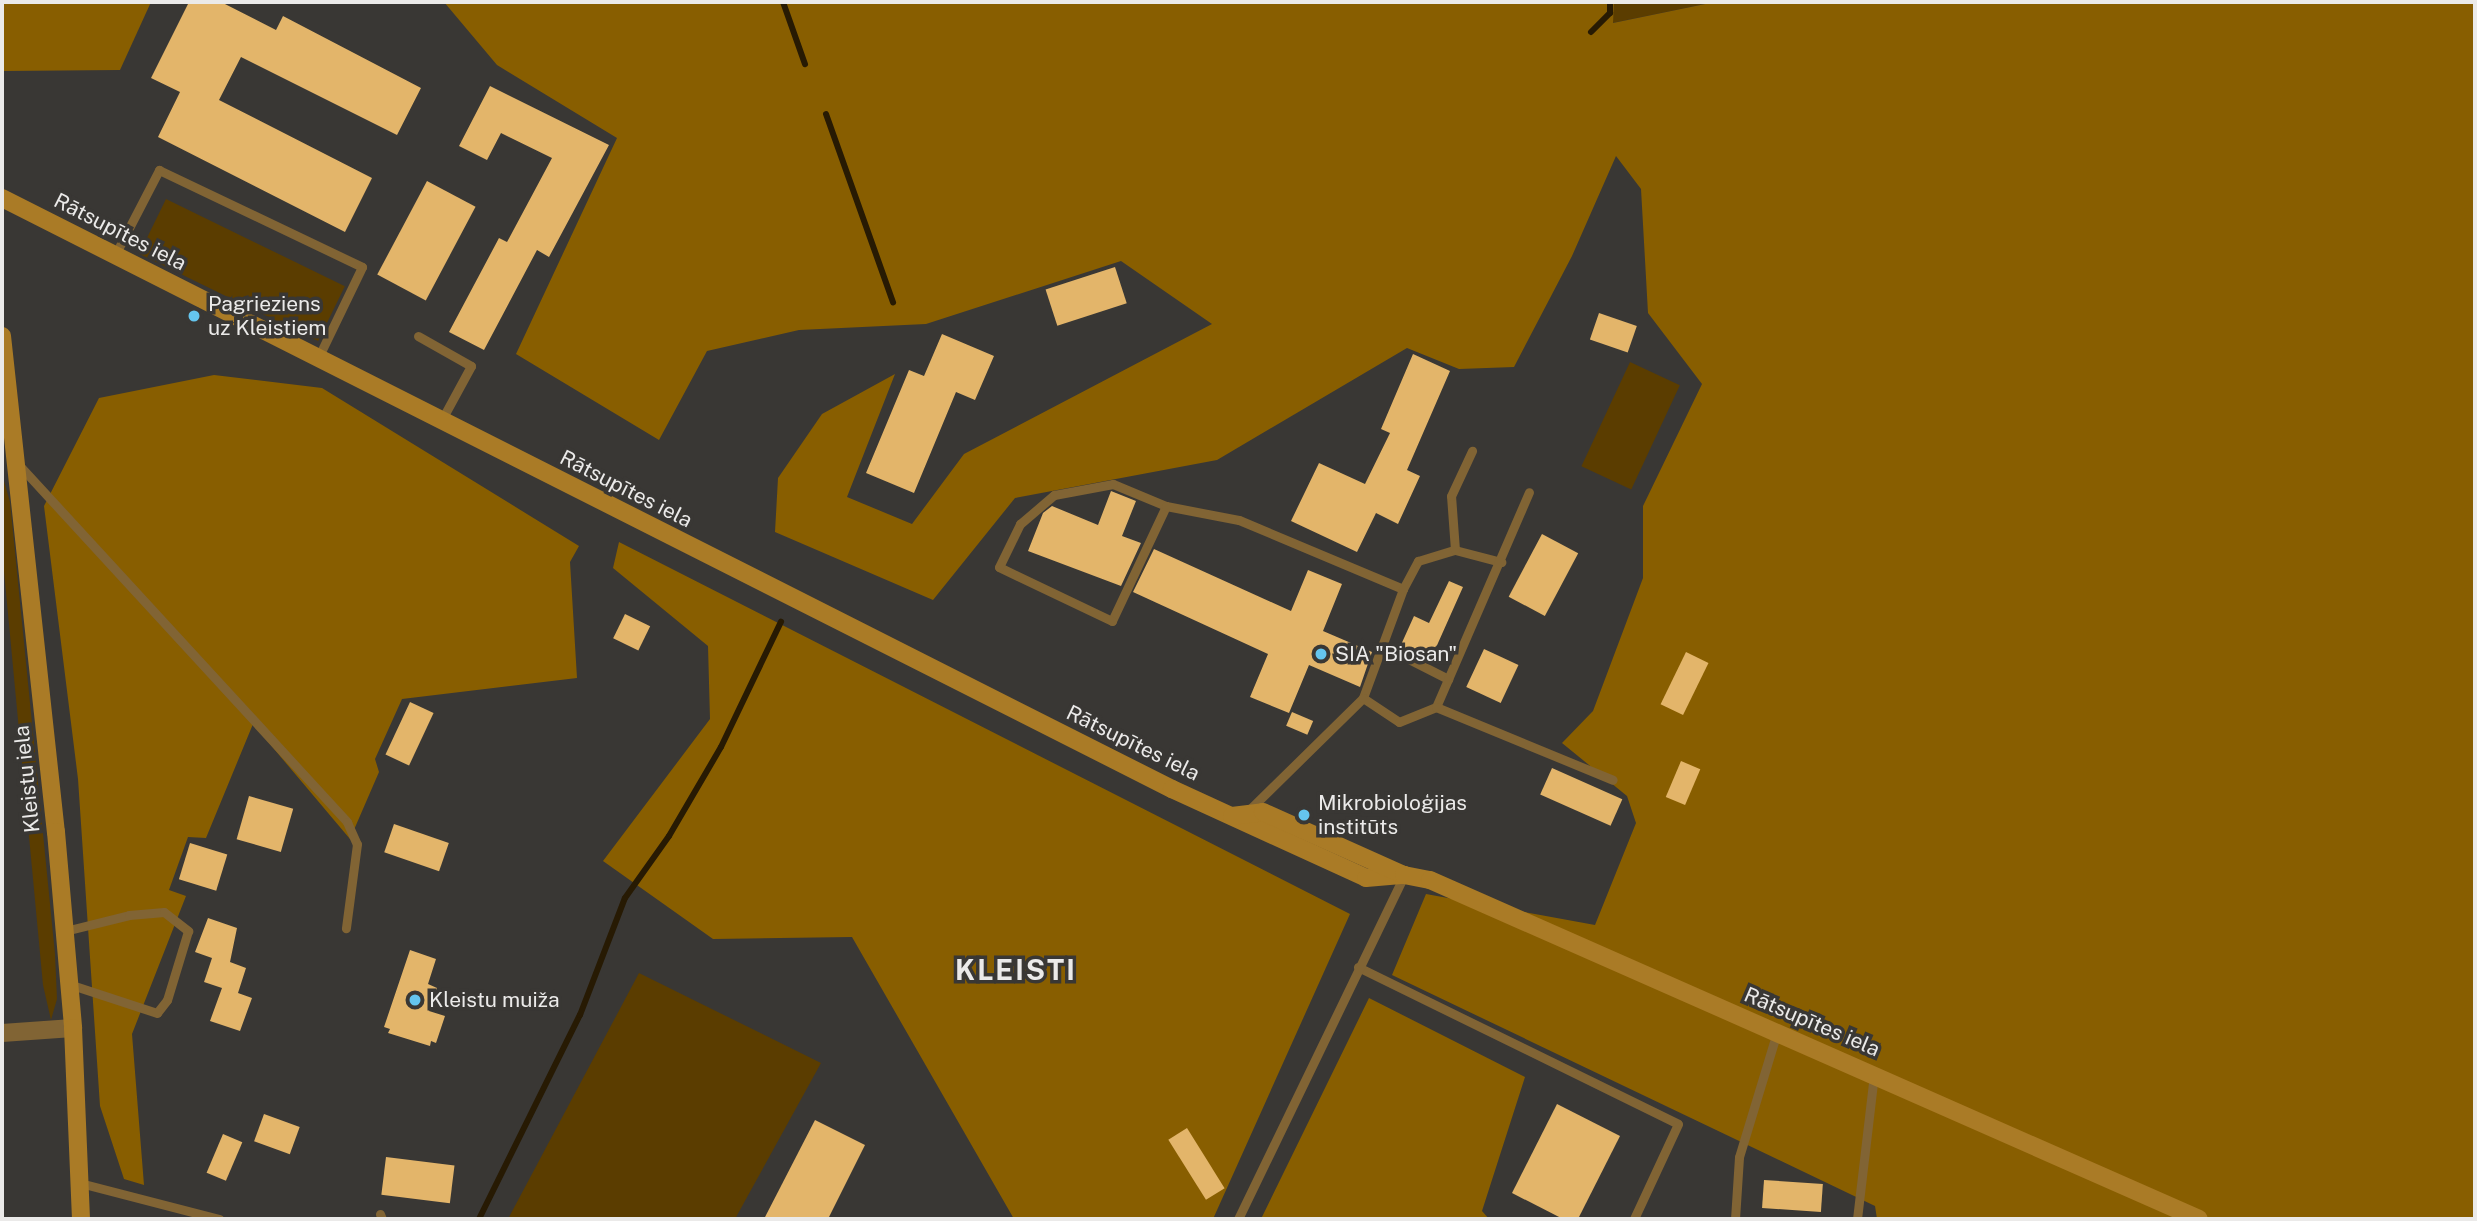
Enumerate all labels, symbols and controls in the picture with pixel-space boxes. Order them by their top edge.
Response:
street label: Rātsupītes iela [50,188,190,276]
place label: Pagrieziens uz Kleistiem [208,291,326,341]
marker: Pagrieziens uz Kleistiem [186,308,202,324]
street label: Rātsupītes iela [556,445,696,533]
place label: SIA "Biosan" [1335,641,1457,667]
marker: SIA "Biosan" [1313,646,1329,662]
street label: Rātsupītes iela [1062,700,1204,786]
street label: Kleistu iela [9,724,45,834]
place label: Mikrobioloģijas institūts [1318,790,1467,840]
marker: Mikrobioloģijas institūts [1296,807,1312,823]
district label: KLEISTI [956,953,1076,987]
street label: Rātsupītes iela [1740,982,1884,1062]
place label: Kleistu muiža [429,987,559,1013]
marker: Kleistu muiža [407,992,423,1008]

